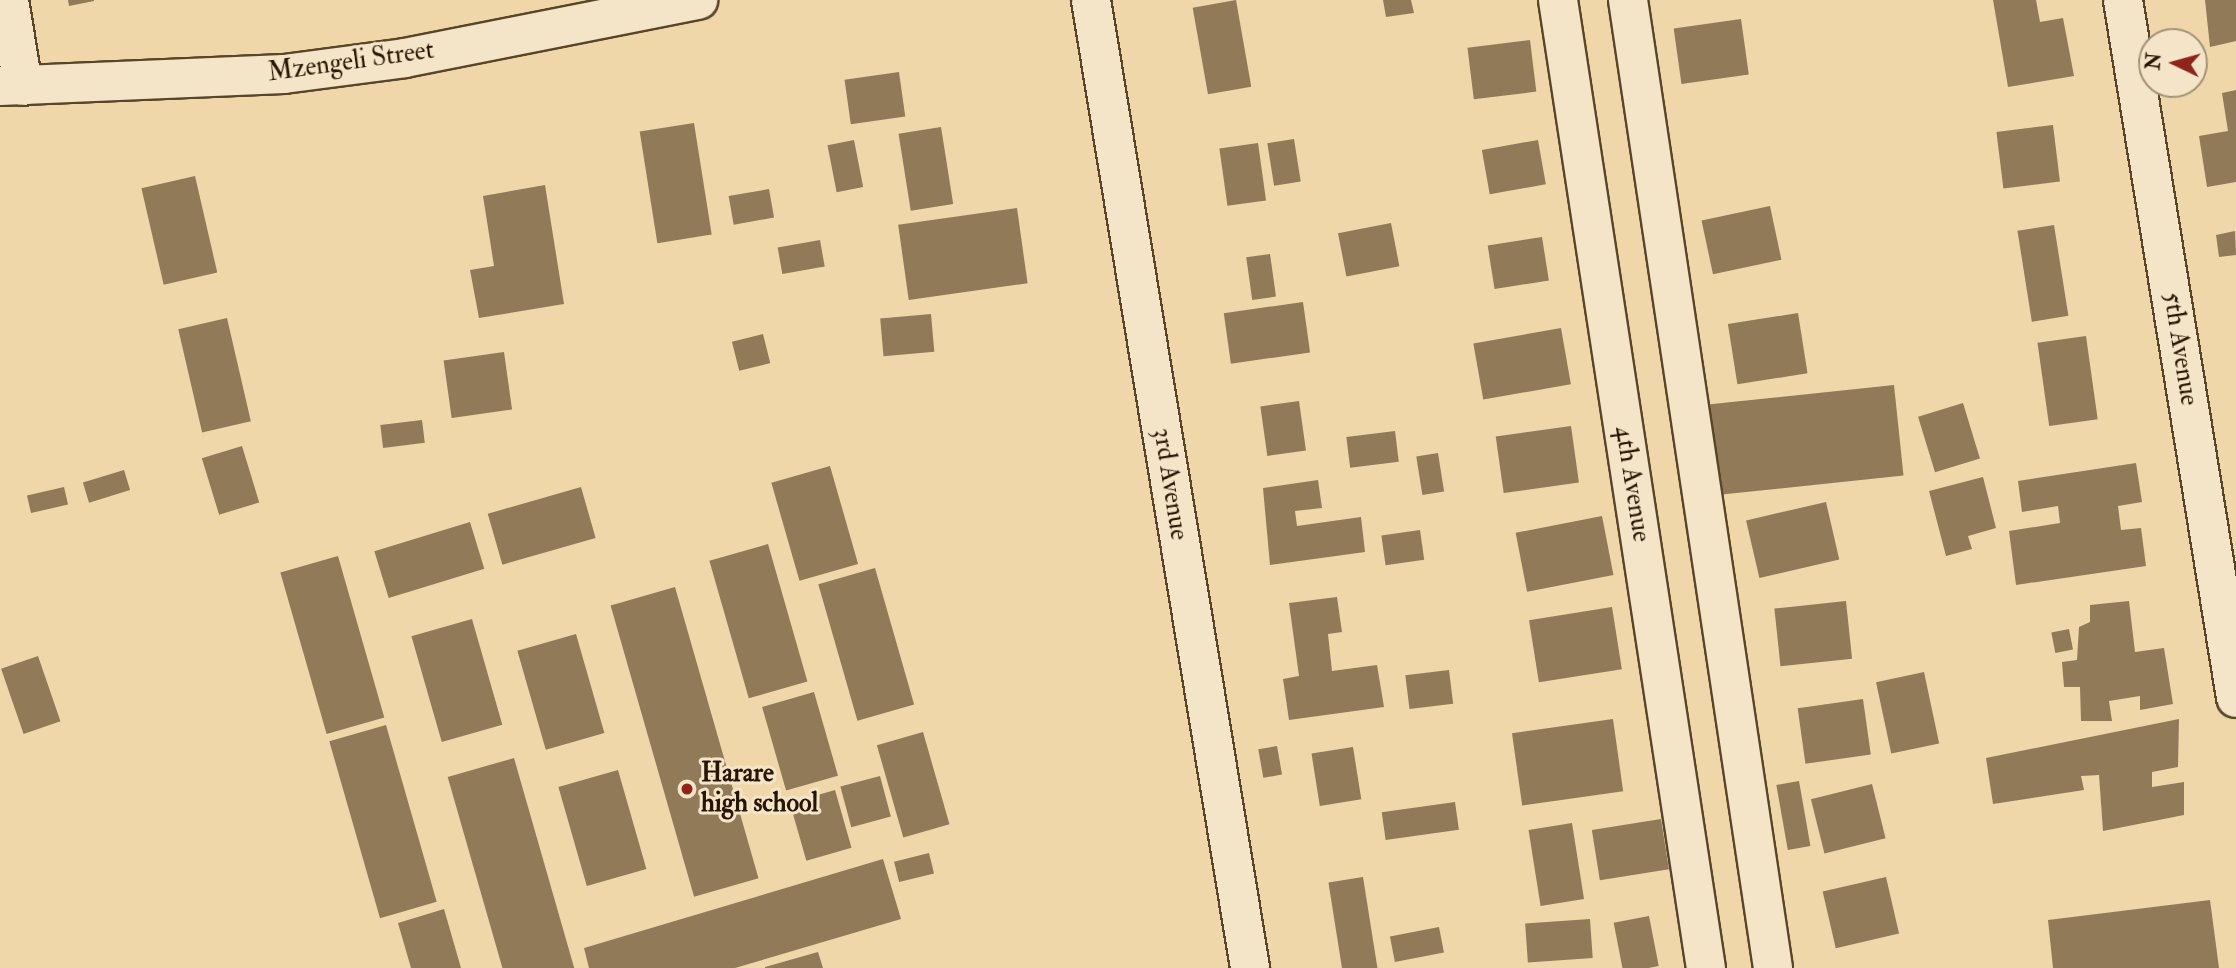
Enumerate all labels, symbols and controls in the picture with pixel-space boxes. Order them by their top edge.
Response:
north arrow [2138,28,2208,98]
street label: Mzengeli Street [266,35,436,89]
text: N [2141,52,2167,71]
street label: 5th Avenue [2156,290,2204,408]
street label: 4th Avenue [1607,424,1657,544]
street label: 3rd Avenue [1146,426,1194,542]
place label: Harare high school [701,758,818,820]
marker: Harare high school [679,781,695,797]

